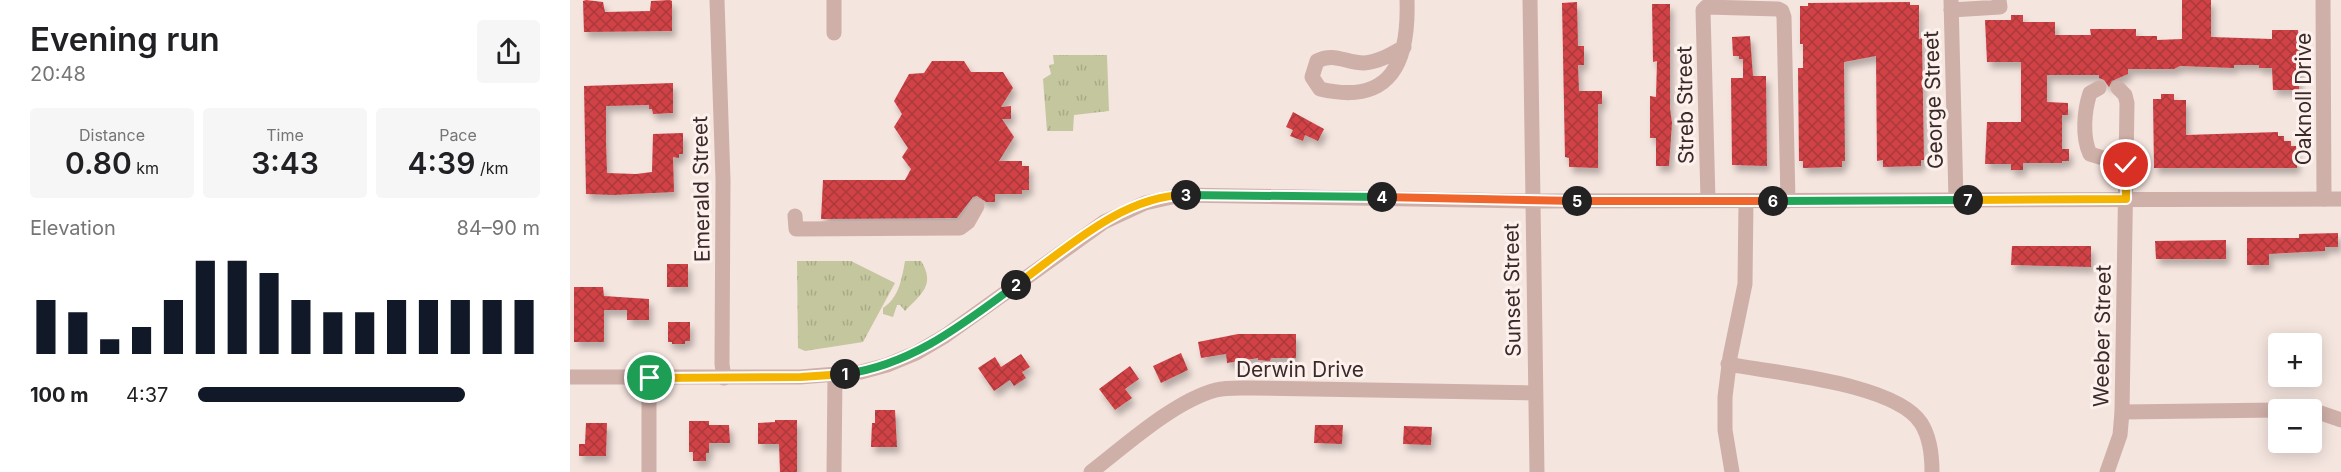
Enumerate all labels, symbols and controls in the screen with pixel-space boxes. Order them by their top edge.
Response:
text: Evening run [30,19,220,59]
button: share [477,20,540,83]
street label: George Street [1918,30,1948,170]
street label: Oaknoll Drive [2291,33,2316,165]
street label: Streb Street [1671,46,1699,164]
text: 20:48 [30,62,86,86]
street label: Emerald Street [687,116,715,262]
text: Distance [79,125,145,145]
text: Time [266,125,304,145]
text: Pace [439,125,477,145]
pin [2100,139,2151,190]
text: 0.80 [65,145,132,181]
text: 3:43 [251,145,319,181]
text: 4:39 [408,145,475,181]
icon: check [2109,148,2142,181]
text: km [132,158,159,178]
text: /km [475,158,508,178]
pin: 3 [1171,180,1201,210]
pin: 4 [1367,182,1397,212]
text: 3 [1181,185,1191,205]
pin: 7 [1953,185,1983,215]
pin: 5 [1562,186,1592,216]
pin: 6 [1758,186,1788,216]
text: 4 [1377,187,1387,207]
text: 7 [1963,190,1973,210]
text: 5 [1572,191,1582,211]
text: 6 [1768,191,1778,211]
text: Elevation [30,216,116,240]
text: 84–90 m [457,216,540,240]
street label: Sunset Street [1498,223,1526,357]
street label: Weeber Street [2088,265,2116,407]
pin: 2 [1001,270,1031,300]
text: 2 [1011,275,1021,295]
map controls [2268,333,2322,453]
button: + [2268,333,2322,387]
pin [624,352,675,403]
street label: Derwin Drive [1236,357,1364,382]
pin: 1 [830,359,860,389]
icon: arrive [633,361,666,394]
text: 1 [842,364,848,384]
text: 100 m [30,383,89,407]
text: 4:37 [126,383,168,407]
button: − [2268,399,2322,453]

